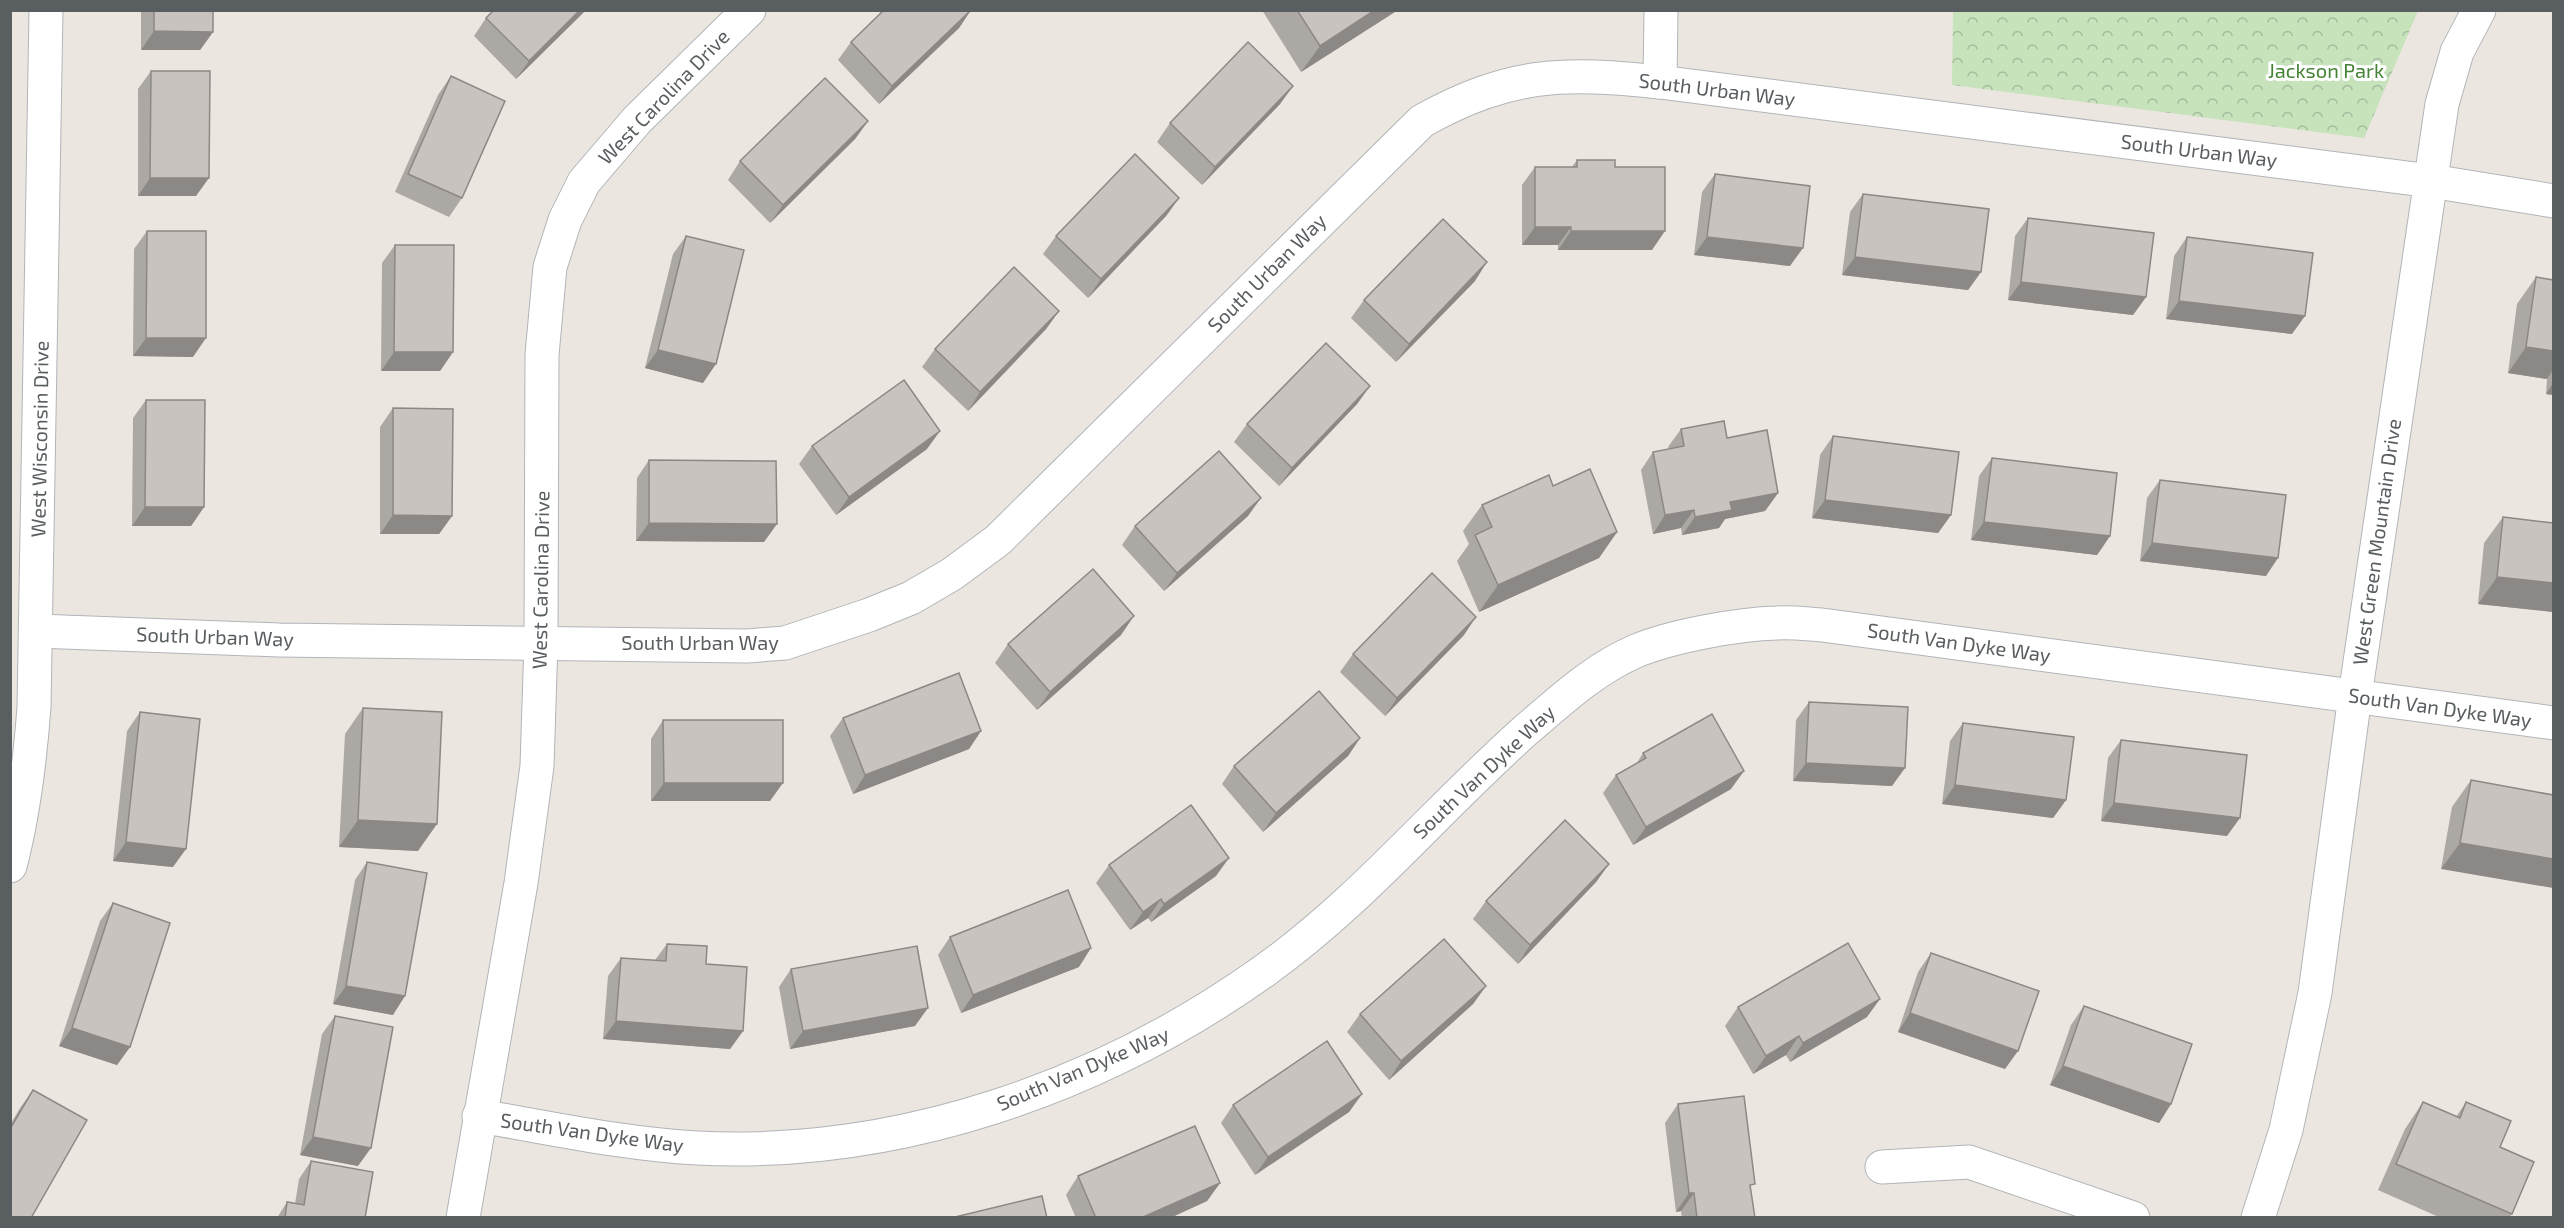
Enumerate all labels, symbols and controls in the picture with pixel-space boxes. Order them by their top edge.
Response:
street label: West Carolina Drive [593,24,734,169]
park label: Jackson Park [2268,58,2384,82]
street label: South Urban Way [1637,67,1797,111]
street label: South Urban Way [2119,128,2279,172]
street label: South Urban Way [1202,208,1331,336]
street label: West Wisconsin Drive [25,340,53,538]
street label: West Green Mountain Drive [2347,417,2405,667]
street label: West Carolina Drive [526,491,554,669]
street label: South Van Dyke Way [1866,617,2053,667]
street label: South Urban Way [136,621,295,651]
street label: South Urban Way [621,630,779,654]
street label: South Van Dyke Way [2347,682,2534,732]
street label: South Van Dyke Way [1408,699,1559,843]
street label: South Van Dyke Way [993,1021,1173,1115]
street label: South Van Dyke Way [499,1107,686,1157]

